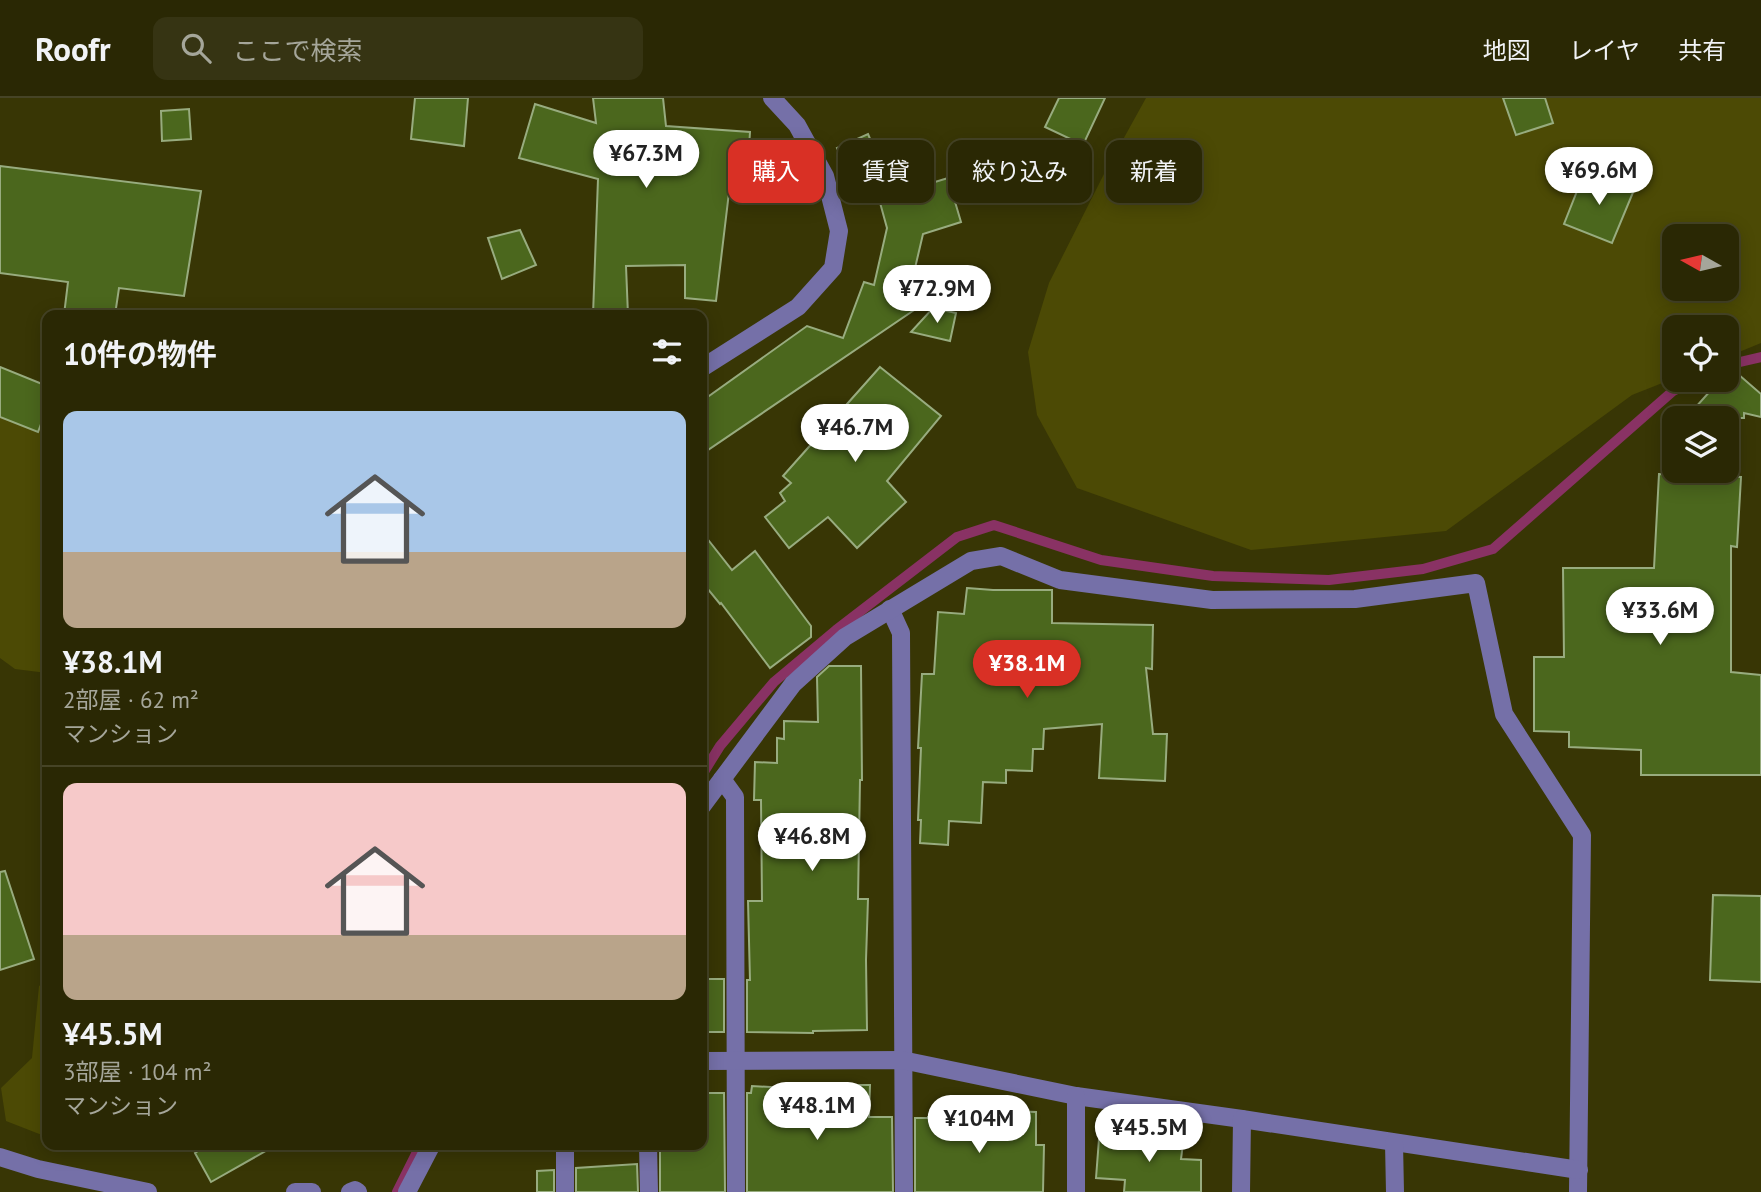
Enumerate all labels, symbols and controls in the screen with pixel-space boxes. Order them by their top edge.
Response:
search box [153,17,643,80]
text: Roofr [35,27,111,70]
icon: search [177,29,215,67]
text: ここで検索 [233,34,363,67]
text: 地図 [1483,35,1531,66]
text: レイヤ [1569,35,1640,66]
text: 共有 [1678,35,1726,66]
pin: ¥67.3M [589,130,703,190]
text: ¥67.3M [609,138,683,167]
chip: 購入 [728,140,824,203]
chip: 賃貸 [838,140,934,203]
chip: 絞り込み [948,140,1092,203]
chip: 新着 [1106,140,1202,203]
pin: ¥69.6M [1542,148,1656,207]
text: ¥69.6M [1561,155,1637,184]
north arrow [1662,224,1740,301]
map controls [1662,224,1739,483]
pin: ¥72.9M [880,266,994,325]
text: ¥72.9M [899,273,975,302]
button: locate [1662,315,1739,392]
icon: filters [648,333,686,371]
text: 10件の物件 [63,334,217,373]
pin: ¥46.7M [798,404,912,464]
button: layers [1662,406,1739,483]
text: ¥46.7M [817,412,893,441]
icon: home [312,456,438,582]
pin: ¥33.6M [1603,588,1717,647]
text: ¥33.6M [1622,595,1698,624]
pin: ¥38.1M [970,640,1084,700]
text: ¥38.1M [63,642,162,681]
text: ¥38.1M [989,648,1065,677]
text: 2部屋 · 62 m² [63,685,199,714]
text: マンション [63,719,178,748]
pin: ¥46.8M [755,814,869,873]
text: ¥46.8M [774,821,850,850]
icon: home [312,828,438,954]
text: ¥45.5M [63,1014,162,1053]
text: 3部屋 · 104 m² [63,1057,211,1086]
pin: ¥48.1M [760,1082,874,1142]
text: ¥48.1M [779,1090,855,1119]
text: マンション [63,1091,178,1120]
pin: ¥104M [930,1096,1028,1155]
text: ¥104M [944,1103,1014,1132]
pin: ¥45.5M [1092,1104,1206,1164]
text: ¥45.5M [1111,1112,1187,1141]

